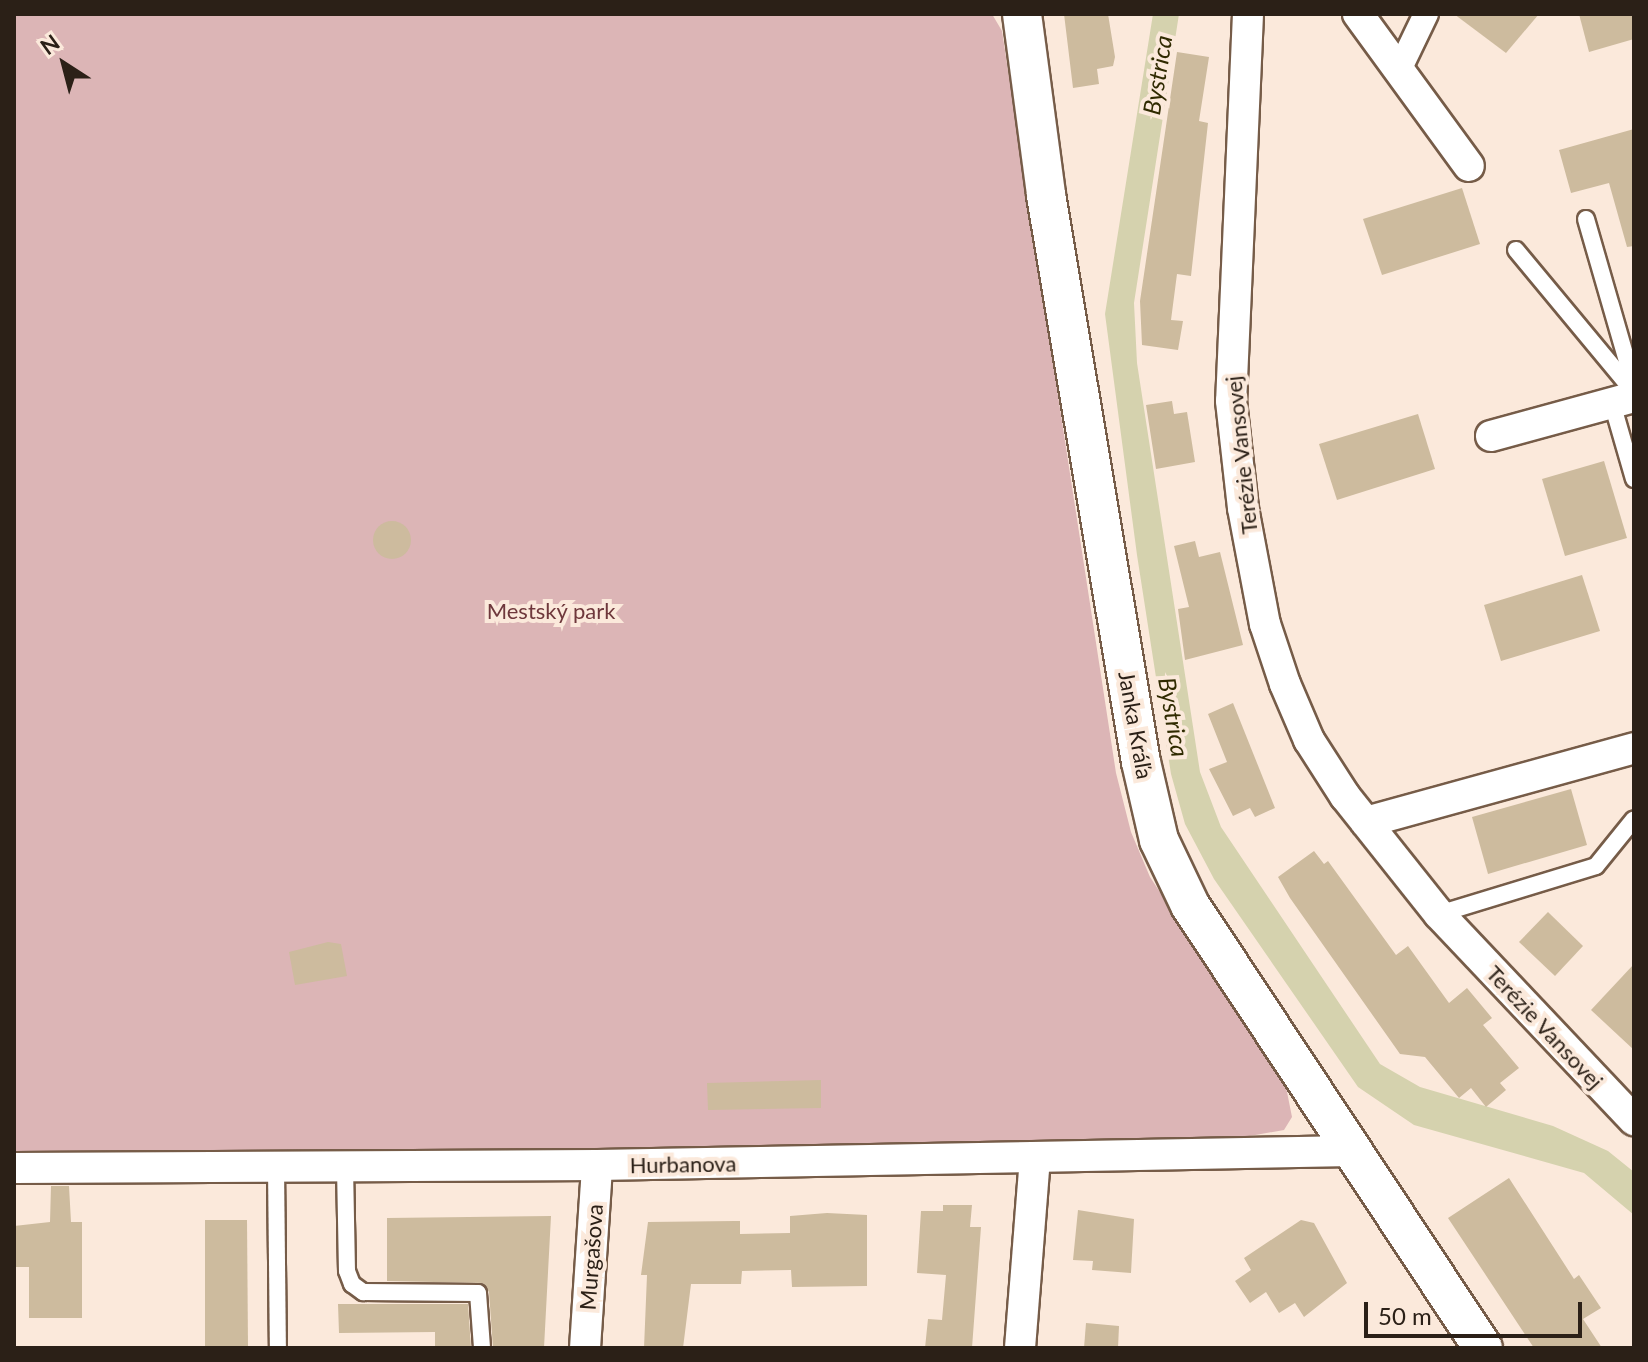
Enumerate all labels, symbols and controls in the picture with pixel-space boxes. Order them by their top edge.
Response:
north arrow [24,24,104,104]
text: N [35,28,64,60]
water label: Bystrica [1136,33,1178,117]
street label: Terézie Vansovej [1220,374,1262,536]
park label: Mestský park [486,598,616,624]
street label: Janka Kráľa [1114,669,1158,781]
water label: Bystrica [1153,675,1195,759]
street label: Terézie Vansovej [1481,960,1609,1094]
street label: Hurbanova [629,1150,737,1178]
street label: Murgašova [574,1203,608,1311]
scale bar [1368,1286,1586,1336]
text: 50 m [1378,1301,1432,1330]

